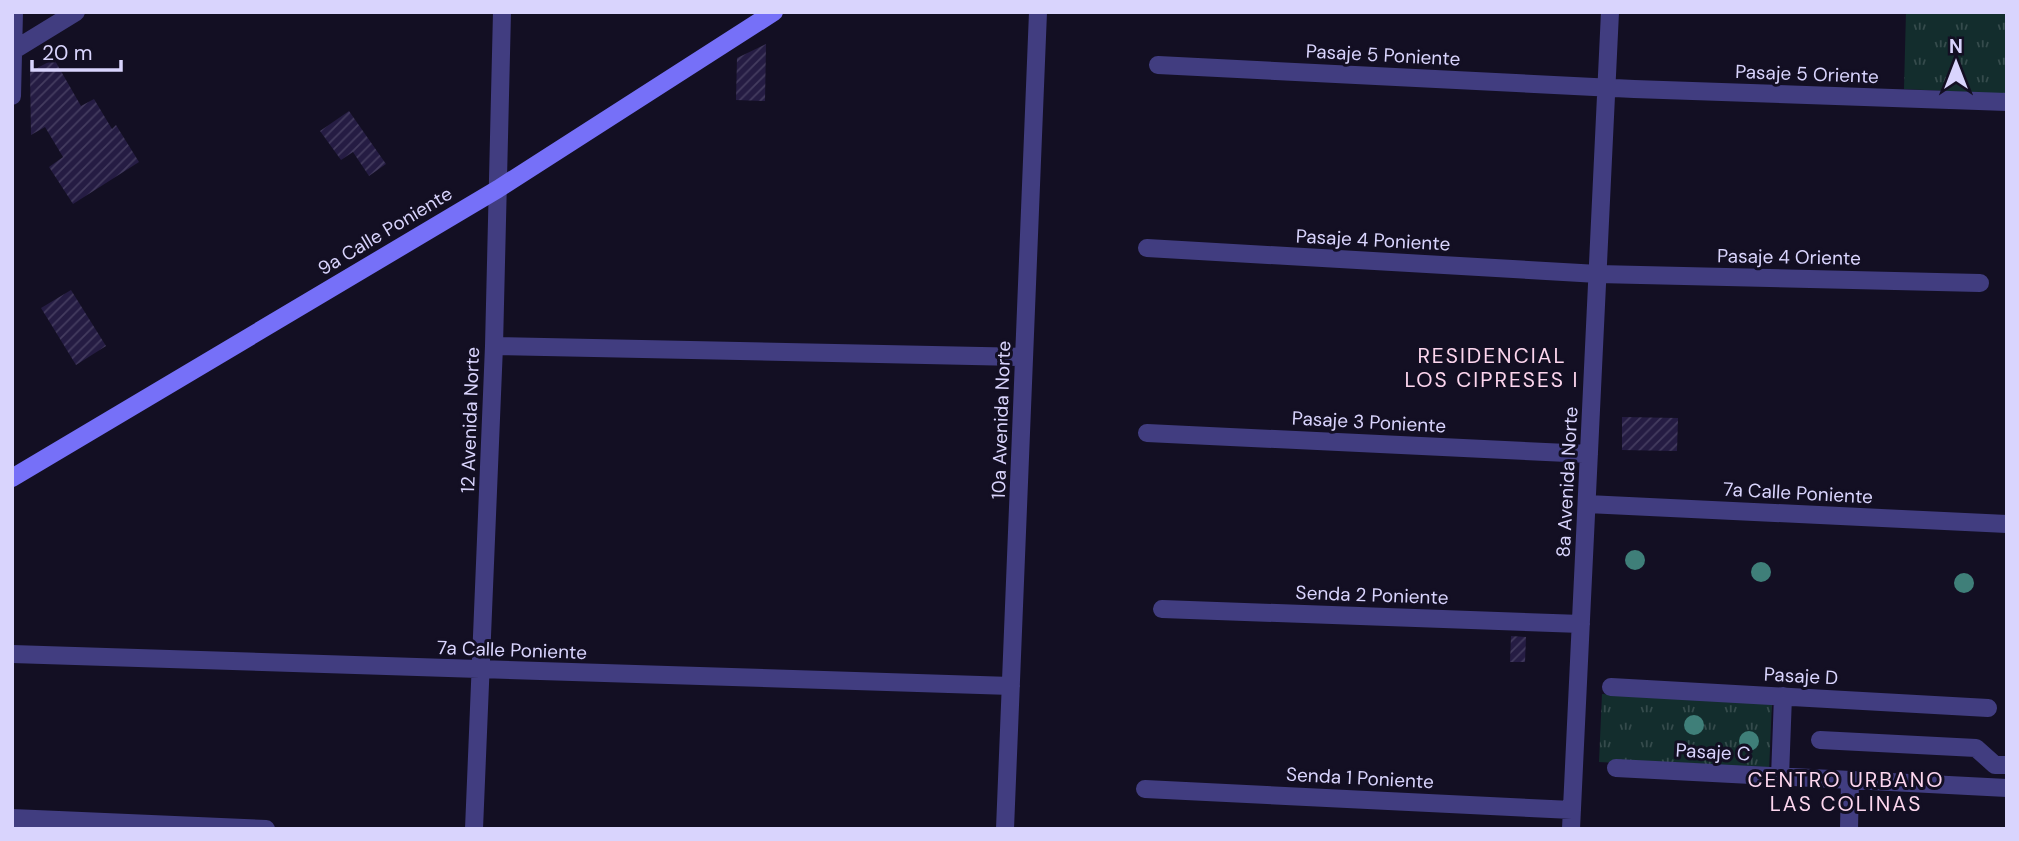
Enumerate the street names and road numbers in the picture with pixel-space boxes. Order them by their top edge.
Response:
street label: Pasaje 5 Poniente [1305,38,1461,72]
street label: Pasaje 5 Oriente [1735,59,1879,89]
street label: 9a Calle Poniente [313,181,457,281]
street label: Pasaje 4 Poniente [1295,223,1451,257]
street label: Pasaje 4 Oriente [1717,243,1861,271]
street label: 10a Avenida Norte [986,340,1016,500]
street label: 12 Avenida Norte [455,347,485,493]
street label: Pasaje 3 Poniente [1291,405,1447,439]
street label: 8a Avenida Norte [1551,406,1583,558]
street label: 7a Calle Poniente [1722,477,1874,509]
street label: Senda 2 Poniente [1295,580,1449,610]
street label: 7a Calle Poniente [437,635,587,665]
street label: Pasaje D [1763,662,1839,690]
street label: Pasaje C [1675,738,1751,766]
street label: Senda 1 Poniente [1286,762,1434,794]

